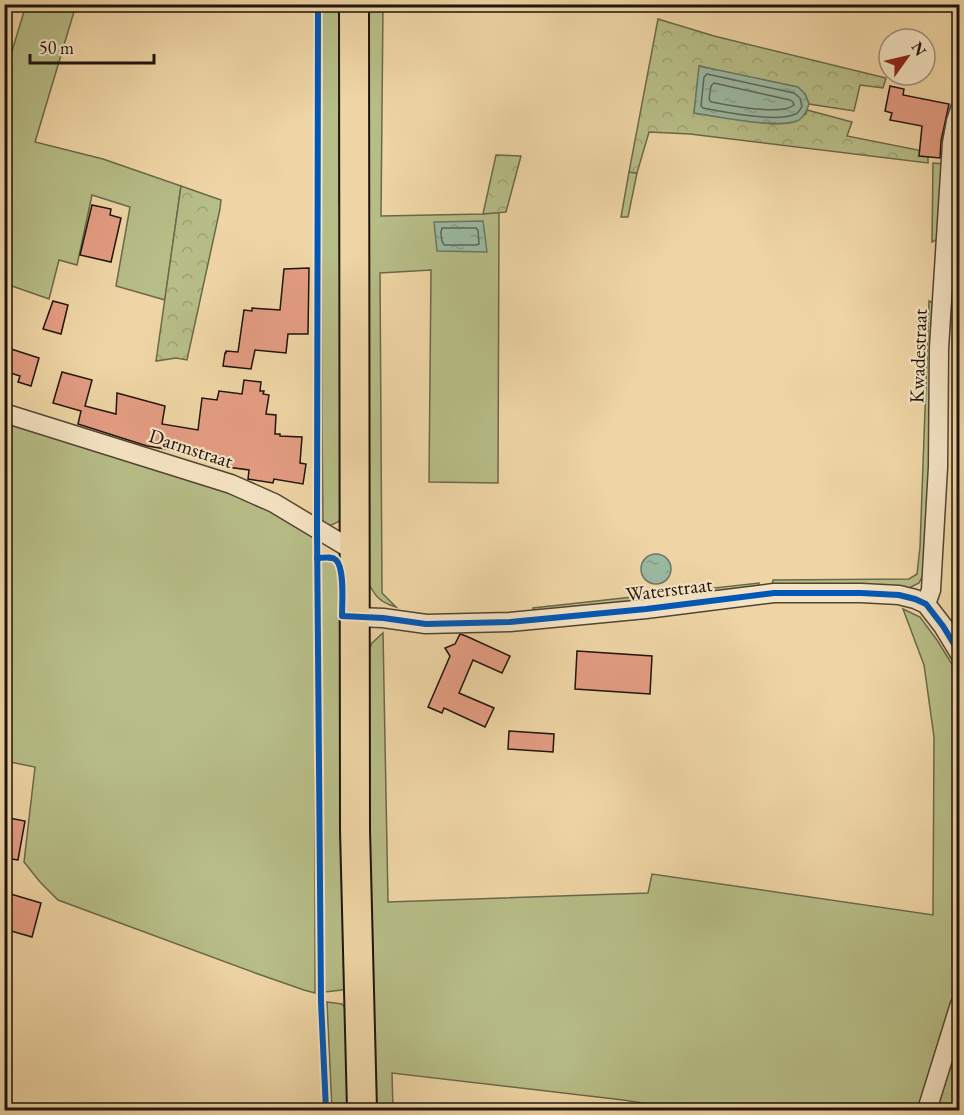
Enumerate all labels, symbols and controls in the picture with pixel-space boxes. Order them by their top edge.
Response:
scale bar [30,27,154,65]
north arrow [877,27,937,87]
text: 50 m [39,36,74,59]
text: N [907,38,931,60]
street label: Kwadestraat [903,308,933,404]
street label: Darmstraat [146,422,237,474]
street label: Waterstraat [624,571,714,607]

